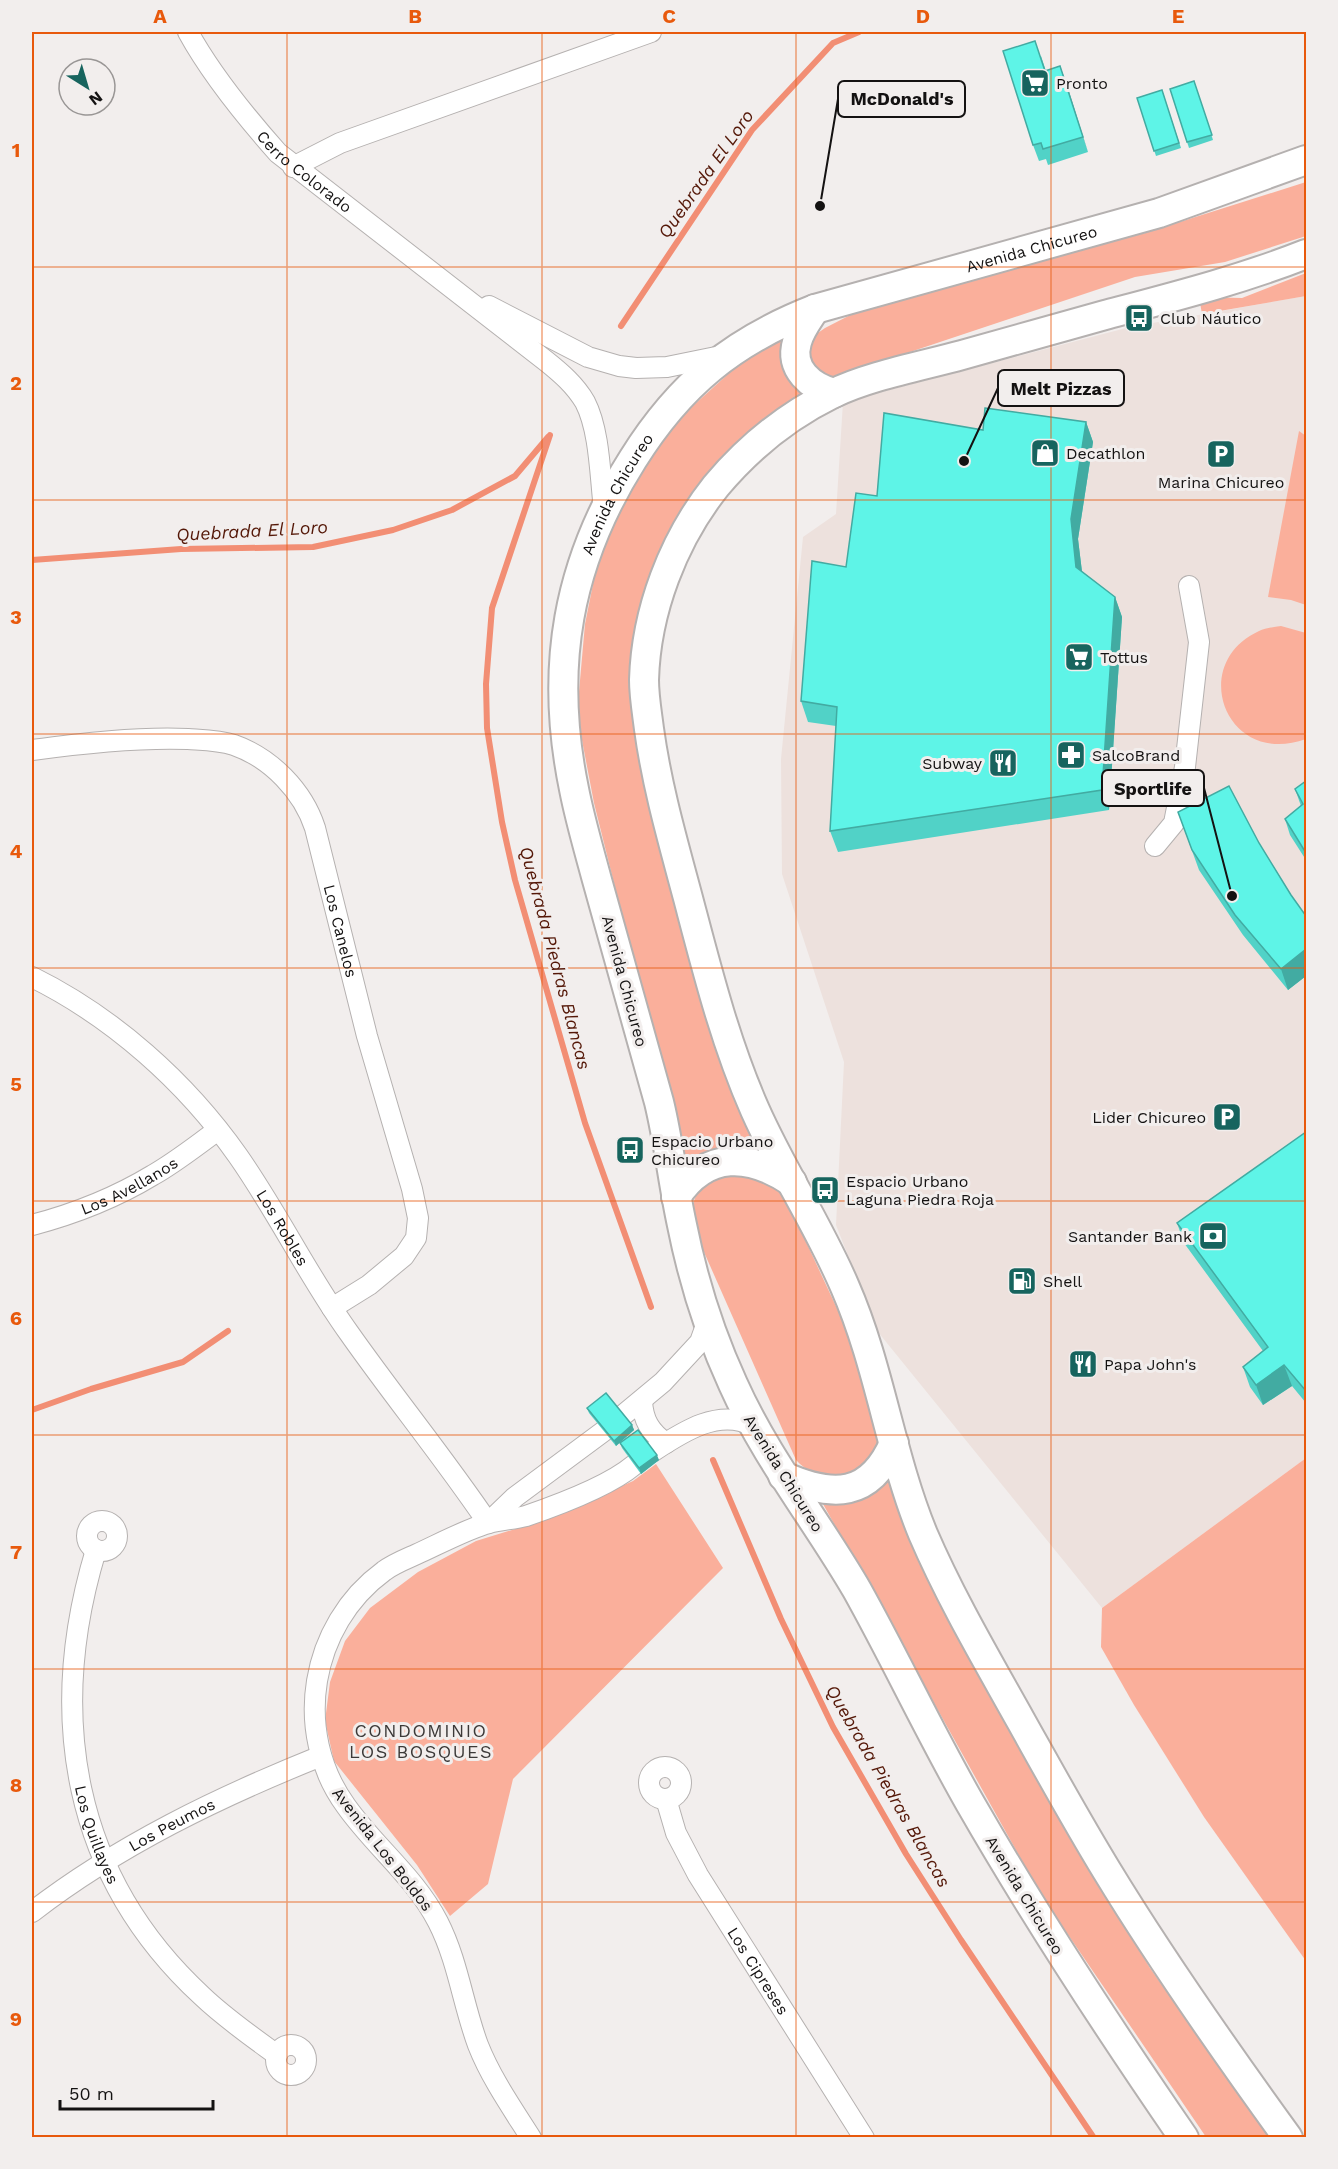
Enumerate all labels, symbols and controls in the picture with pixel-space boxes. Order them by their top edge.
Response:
text: A [153,4,167,28]
text: B [408,4,422,28]
text: C [662,4,676,28]
text: D [916,4,930,28]
text: E [1172,4,1184,28]
north arrow [57,57,117,117]
supermarket icon: Pronto [1019,67,1051,99]
place label: Pronto [1056,74,1108,93]
callout: McDonald's [838,81,965,117]
text: N [85,87,106,110]
text: McDonald's [851,88,954,109]
water label: Quebrada El Loro [653,105,758,242]
street label: Cerro Colorado [253,127,355,217]
text: 1 [12,138,20,162]
street label: Avenida Chicureo [964,222,1099,276]
bus stop icon: Club Náutico [1123,302,1155,334]
place label: Club Náutico [1160,309,1261,328]
callout: Melt Pizzas [998,370,1124,406]
text: 2 [10,371,22,395]
text: Melt Pizzas [1010,378,1112,399]
street label: Avenida Chicureo [578,430,657,558]
shop icon: Decathlon [1029,437,1061,469]
parking icon: Marina Chicureo [1205,438,1237,470]
place label: Decathlon [1066,444,1145,463]
place label: Marina Chicureo [1158,473,1284,492]
water label: Quebrada El Loro [176,516,328,545]
text: 3 [10,605,22,629]
supermarket icon: Tottus [1063,641,1095,673]
place label: Tottus [1100,648,1148,667]
pharmacy icon: SalcoBrand [1055,739,1087,771]
place label: SalcoBrand [1092,746,1180,765]
restaurant icon: Subway [987,747,1019,779]
place label: Subway [922,754,983,773]
callout: Sportlife [1102,770,1204,806]
text: Sportlife [1114,778,1192,799]
text: 4 [10,839,23,863]
water label: Quebrada Piedras Blancas [516,844,595,1072]
street label: Los Canelos [320,883,361,979]
street label: Avenida Chicureo [598,913,651,1049]
text: 5 [10,1072,22,1096]
parking icon: Lider Chicureo [1211,1101,1243,1133]
place label: Lider Chicureo [1092,1108,1206,1127]
place label: Espacio Urbano Chicureo [651,1132,773,1169]
bus stop icon: Espacio Urbano Chicureo [614,1134,646,1166]
street label: Los Avellanos [78,1153,181,1219]
place label: Espacio Urbano Laguna Piedra Roja [846,1172,994,1209]
bus stop icon: Espacio Urbano Laguna Piedra Roja [809,1174,841,1206]
street label: Los Robles [252,1186,312,1269]
bank icon: Santander Bank [1197,1220,1229,1252]
place label: Santander Bank [1068,1227,1192,1246]
fuel station icon: Shell [1006,1265,1038,1297]
place label: Shell [1043,1272,1082,1291]
text: 6 [10,1306,22,1330]
restaurant icon: Papa John's [1067,1348,1099,1380]
place label: Papa John's [1104,1355,1197,1374]
street label: Avenida Chicureo [740,1411,827,1536]
text: 7 [10,1540,22,1564]
water label: Quebrada Piedras Blancas [822,1681,955,1891]
district label: CONDOMINIO LOS BOSQUES [349,1720,493,1762]
text: 8 [10,1773,22,1797]
street label: Los Quillayes [71,1784,123,1887]
street label: Avenida Los Boldos [328,1784,437,1915]
street label: Los Peumos [125,1795,218,1856]
street label: Avenida Chicureo [982,1833,1067,1958]
street label: Los Cipreses [723,1924,793,2018]
text: 9 [10,2007,22,2031]
scale bar [60,2073,213,2111]
text: 50 m [69,2083,114,2104]

